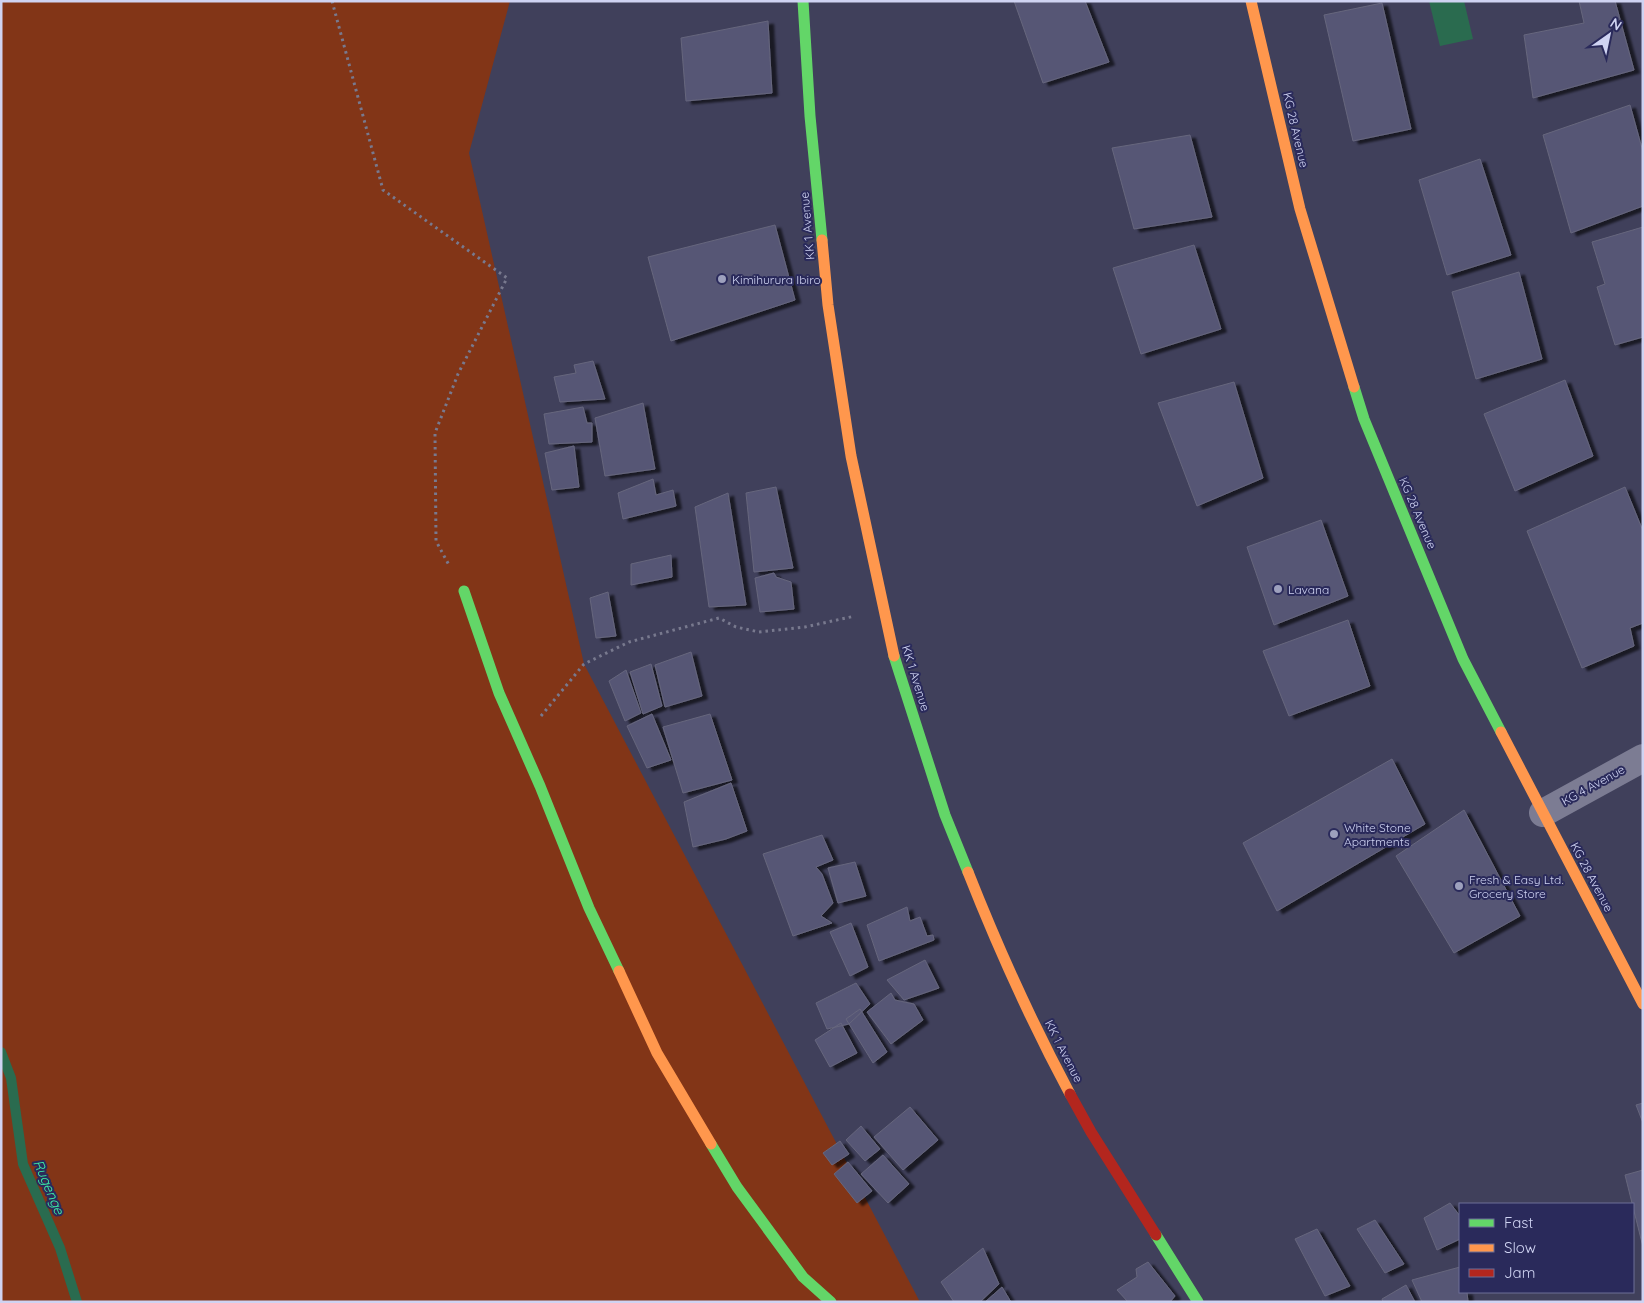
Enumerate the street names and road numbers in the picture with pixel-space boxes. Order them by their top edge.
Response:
street label: KG 28 Avenue [1280,91,1312,169]
street label: KK 1 Avenue [797,191,817,261]
street label: KG 28 Avenue [1396,475,1440,551]
street label: KK 1 Avenue [899,643,933,713]
street label: KG 4 Avenue [1559,761,1627,809]
street label: KG 28 Avenue [1567,840,1617,915]
street label: KK 1 Avenue [1042,1017,1086,1085]

